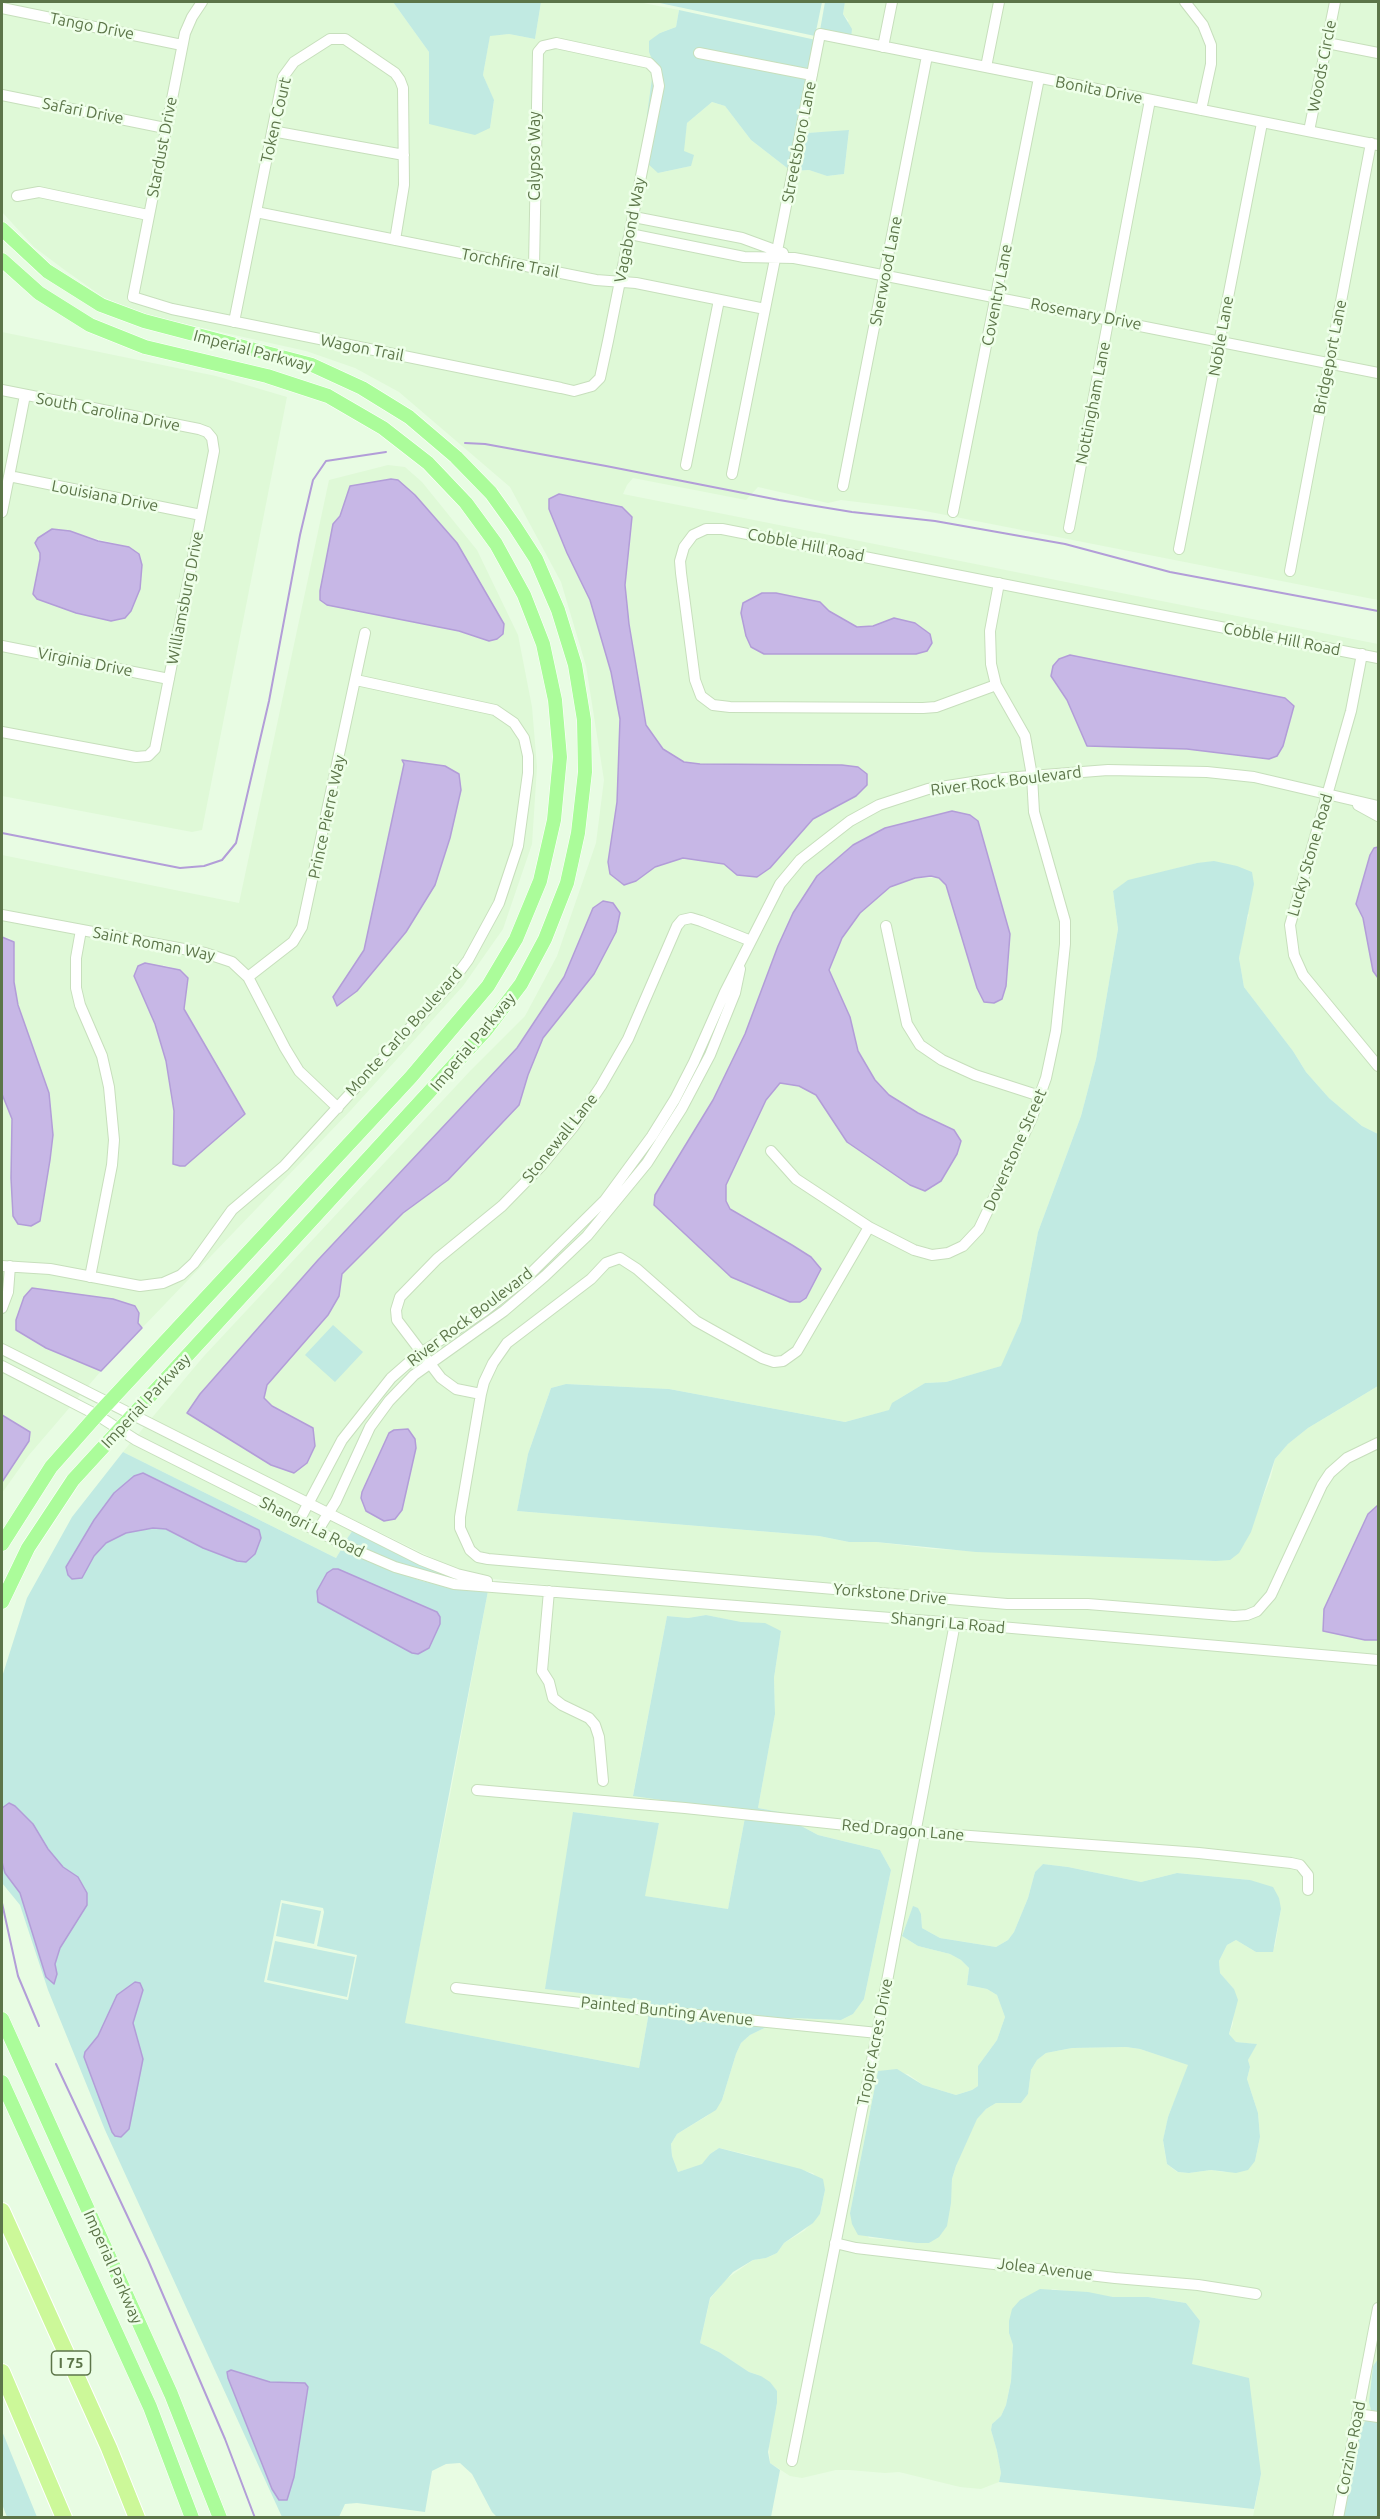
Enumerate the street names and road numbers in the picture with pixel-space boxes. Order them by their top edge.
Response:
street label: Tango Drive [48,8,136,44]
street label: Woods Circle [1304,18,1340,114]
street label: Bonita Drive [1054,72,1144,108]
street label: Token Court [257,75,295,165]
street label: Streetsboro Lane [778,79,820,205]
street label: Safari Drive [41,94,125,128]
street label: Stardust Drive [143,95,181,199]
street label: Calypso Way [525,111,545,201]
street label: Vagabond Way [610,176,650,284]
street label: Sherwood Lane [866,215,906,327]
street label: Coventry Lane [978,242,1016,348]
street label: Torchfire Trail [459,244,561,282]
street label: Rosemary Drive [1029,294,1143,334]
street label: Noble Lane [1204,294,1238,378]
street label: Bridgeport Lane [1309,298,1351,416]
street label: Imperial Parkway [191,326,315,376]
street label: Wagon Trail [319,330,405,366]
street label: Nottingham Lane [1072,340,1114,466]
street label: South Carolina Drive [34,389,182,435]
street label: Louisiana Drive [50,476,160,516]
street label: Cobble Hill Road [746,524,866,566]
street label: Williamsburg Drive [163,530,207,666]
street label: Cobble Hill Road [1222,618,1342,660]
street label: Virginia Drive [36,643,134,681]
street label: Prince Pierre Way [305,753,349,881]
street label: River Rock Boulevard [930,762,1082,800]
street label: Lucky Stone Road [1283,791,1337,919]
street label: Saint Roman Way [91,923,217,965]
street label: Monte Carlo Boulevard [341,964,467,1100]
street label: Imperial Parkway [426,989,520,1095]
street label: Doverstone Street [979,1086,1051,1214]
street label: Stonewall Lane [518,1090,602,1186]
street label: River Rock Boulevard [404,1264,536,1370]
street label: Imperial Parkway [97,1350,195,1452]
street label: Shangri La Road [257,1492,367,1562]
street label: Yorkstone Drive [832,1579,948,1609]
street label: Shangri La Road [890,1608,1006,1638]
street label: Red Dragon Lane [841,1815,965,1845]
street label: Tropic Acres Drive [853,1977,897,2107]
street label: Painted Bunting Avenue [580,1992,754,2030]
street label: Imperial Parkway [79,2207,147,2327]
street label: Jolea Avenue [996,2254,1094,2284]
road number: I 75 [52,2351,90,2375]
street label: Corzine Road [1333,2400,1369,2496]

